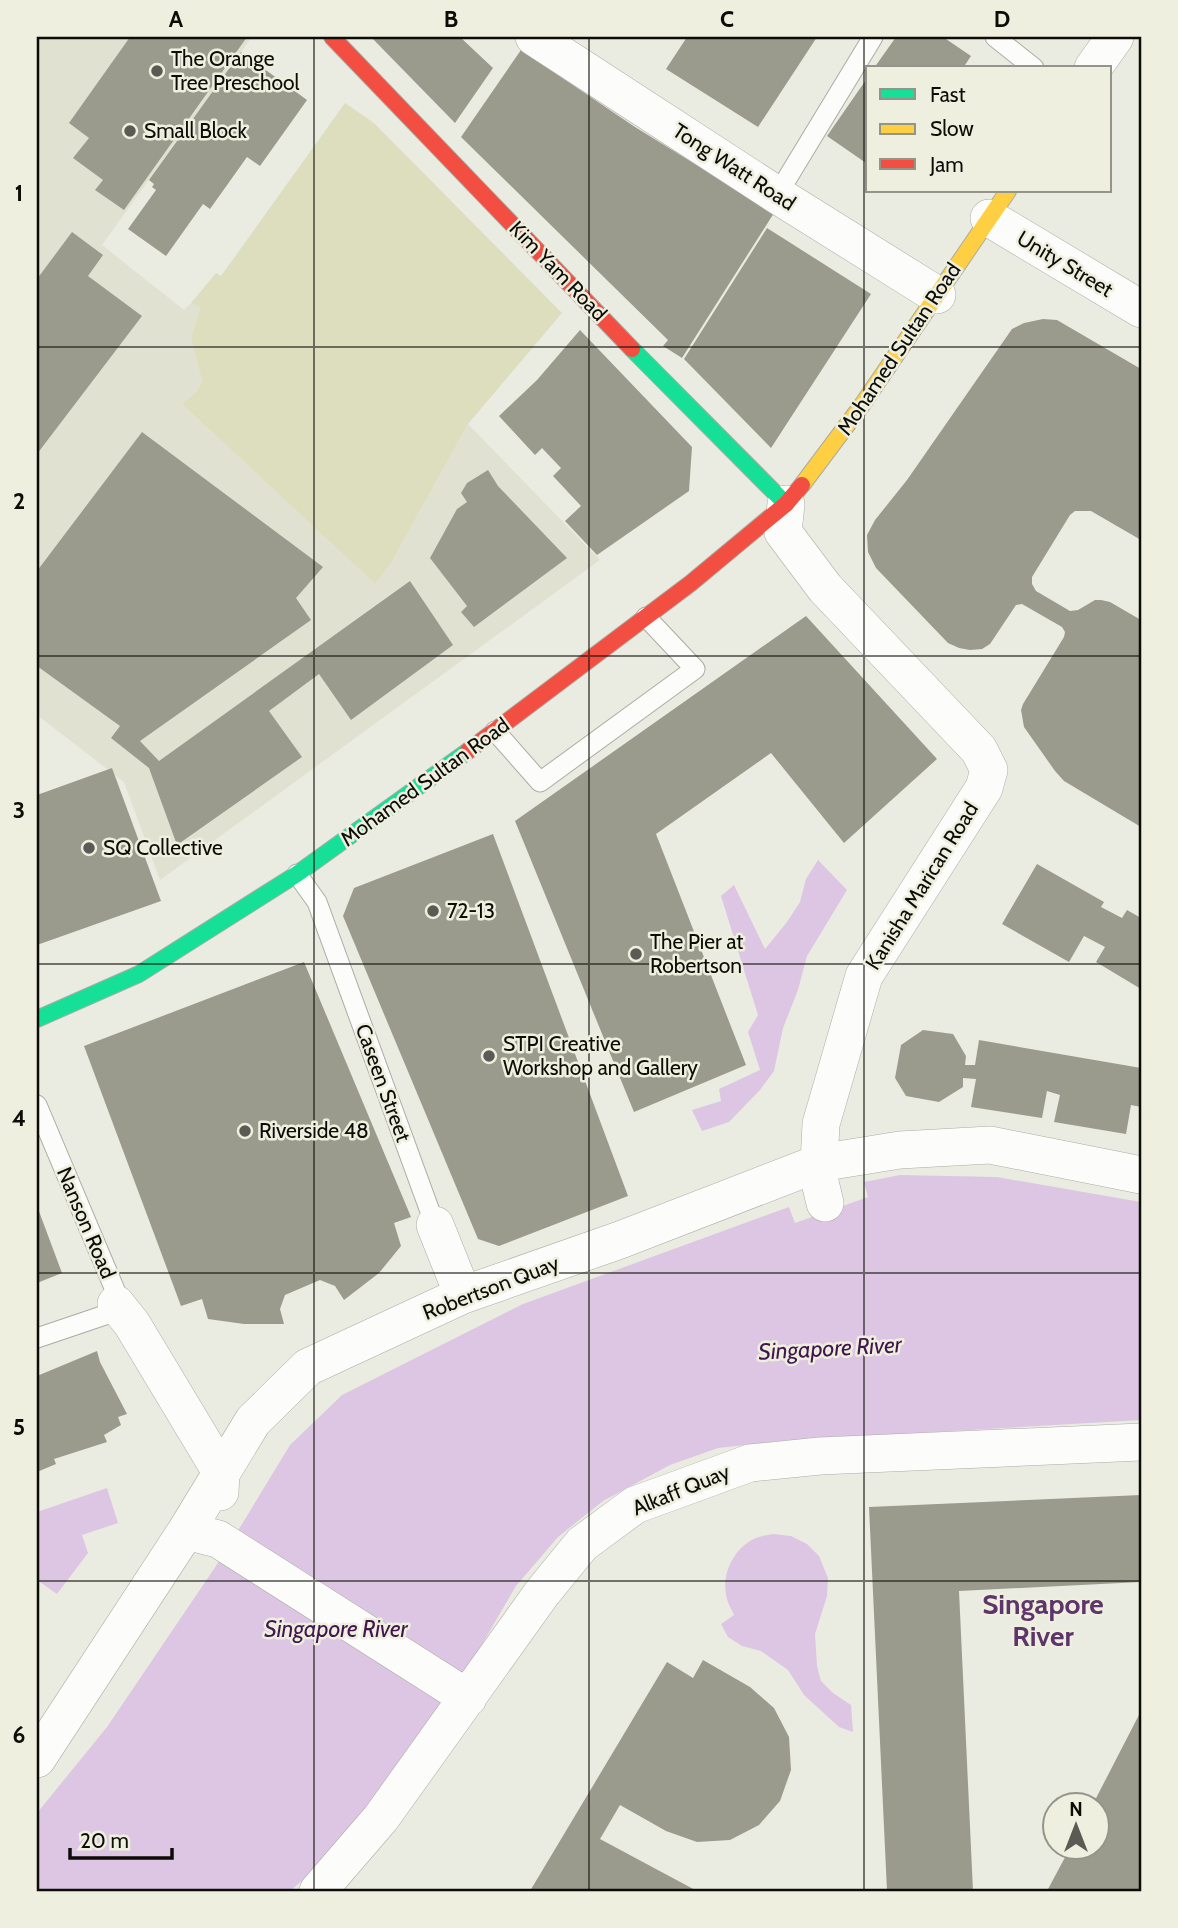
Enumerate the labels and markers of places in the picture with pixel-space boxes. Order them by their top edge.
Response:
place label: The Orange Tree Preschool [171,46,300,95]
marker: The Orange Tree Preschool [149,63,165,79]
place label: Small Block [144,118,248,143]
marker: Small Block [122,123,138,139]
place label: SQ Collective [103,835,223,860]
marker: SQ Collective [81,840,97,856]
place label: 72-13 [447,898,495,923]
marker: 72-13 [425,903,441,919]
place label: The Pier at Robertson [650,929,743,978]
marker: The Pier at Robertson [628,946,644,962]
place label: STPI Creative Workshop and Gallery [503,1031,698,1080]
marker: STPI Creative Workshop and Gallery [481,1048,497,1064]
place label: Riverside 48 [259,1118,369,1143]
marker: Riverside 48 [237,1123,253,1139]

